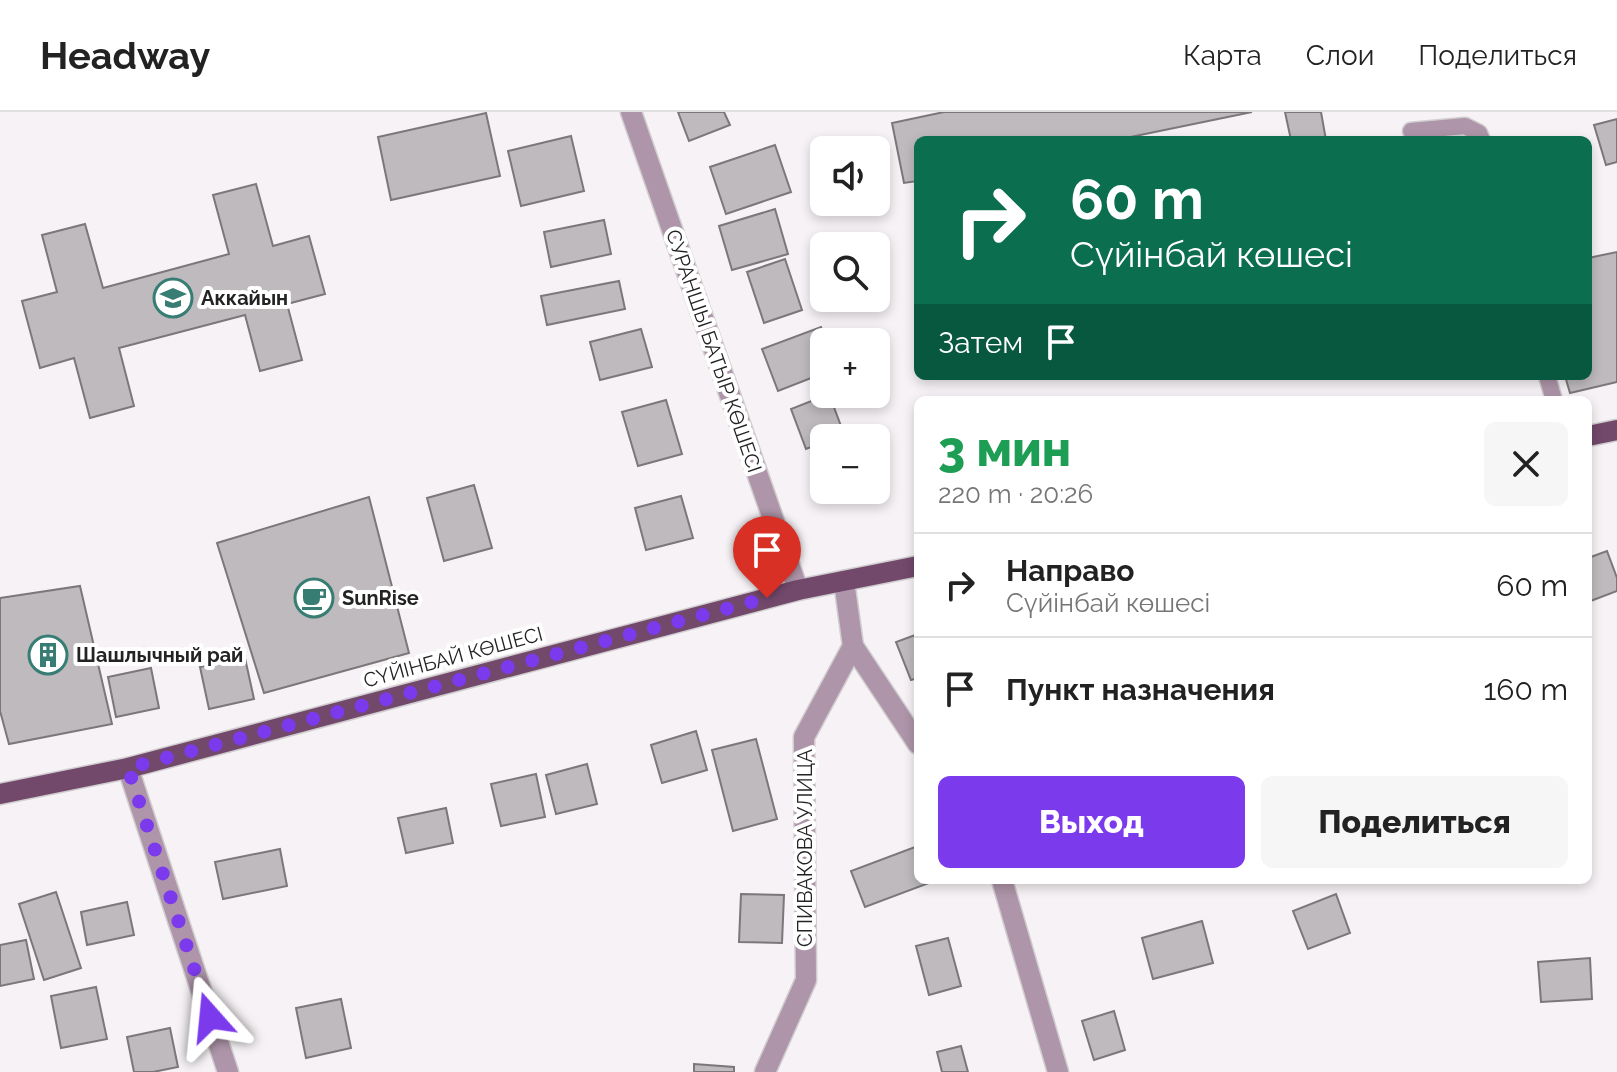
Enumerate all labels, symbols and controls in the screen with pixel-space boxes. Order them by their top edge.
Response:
text: Headway [40,33,210,78]
text: Карта [1183,39,1262,72]
text: Слои [1306,39,1374,72]
text: Поделиться [1418,39,1577,72]
map controls [810,136,890,504]
button: sound [810,136,890,216]
text: 60 m [1070,166,1204,232]
icon: right [938,168,1042,272]
street label: СУРАНШЫ БАТЫР КӨШЕСІ [661,226,767,476]
button: search [810,232,890,312]
text: Сүйінбай көшесі [1070,233,1353,275]
school or university icon: Аккайын [152,277,194,319]
place label: Аккайын [201,286,288,310]
icon: arrive [1039,320,1083,364]
text: Затем [938,325,1023,360]
button: + [810,328,890,408]
text: 3 мин [938,421,1071,477]
button: close [1484,422,1568,506]
button: − [810,424,890,504]
text: 220 m · 20:26 [938,479,1093,509]
pin [733,516,801,598]
icon: arrive [745,528,789,572]
text: Направо [1006,553,1135,588]
icon: right [938,563,982,607]
text: 60 m [1496,568,1568,603]
cafe icon: SunRise [293,577,335,619]
place label: SunRise [342,586,419,610]
text: Сүйінбай көшесі [1006,588,1210,618]
street label: СҮЙІНБАЙ КӨШЕСІ [361,622,545,692]
building icon: Шашлычный рай [27,634,69,676]
place label: Шашлычный рай [76,643,243,667]
icon: arrive [938,667,982,711]
text: Пункт назначения [1006,672,1275,707]
text: 160 m [1483,672,1568,707]
street label: СПИВАКОВА УЛИЦА [793,749,817,947]
button: Выход [938,776,1245,868]
button: Поделиться [1261,776,1568,868]
position arrow [168,975,252,1059]

